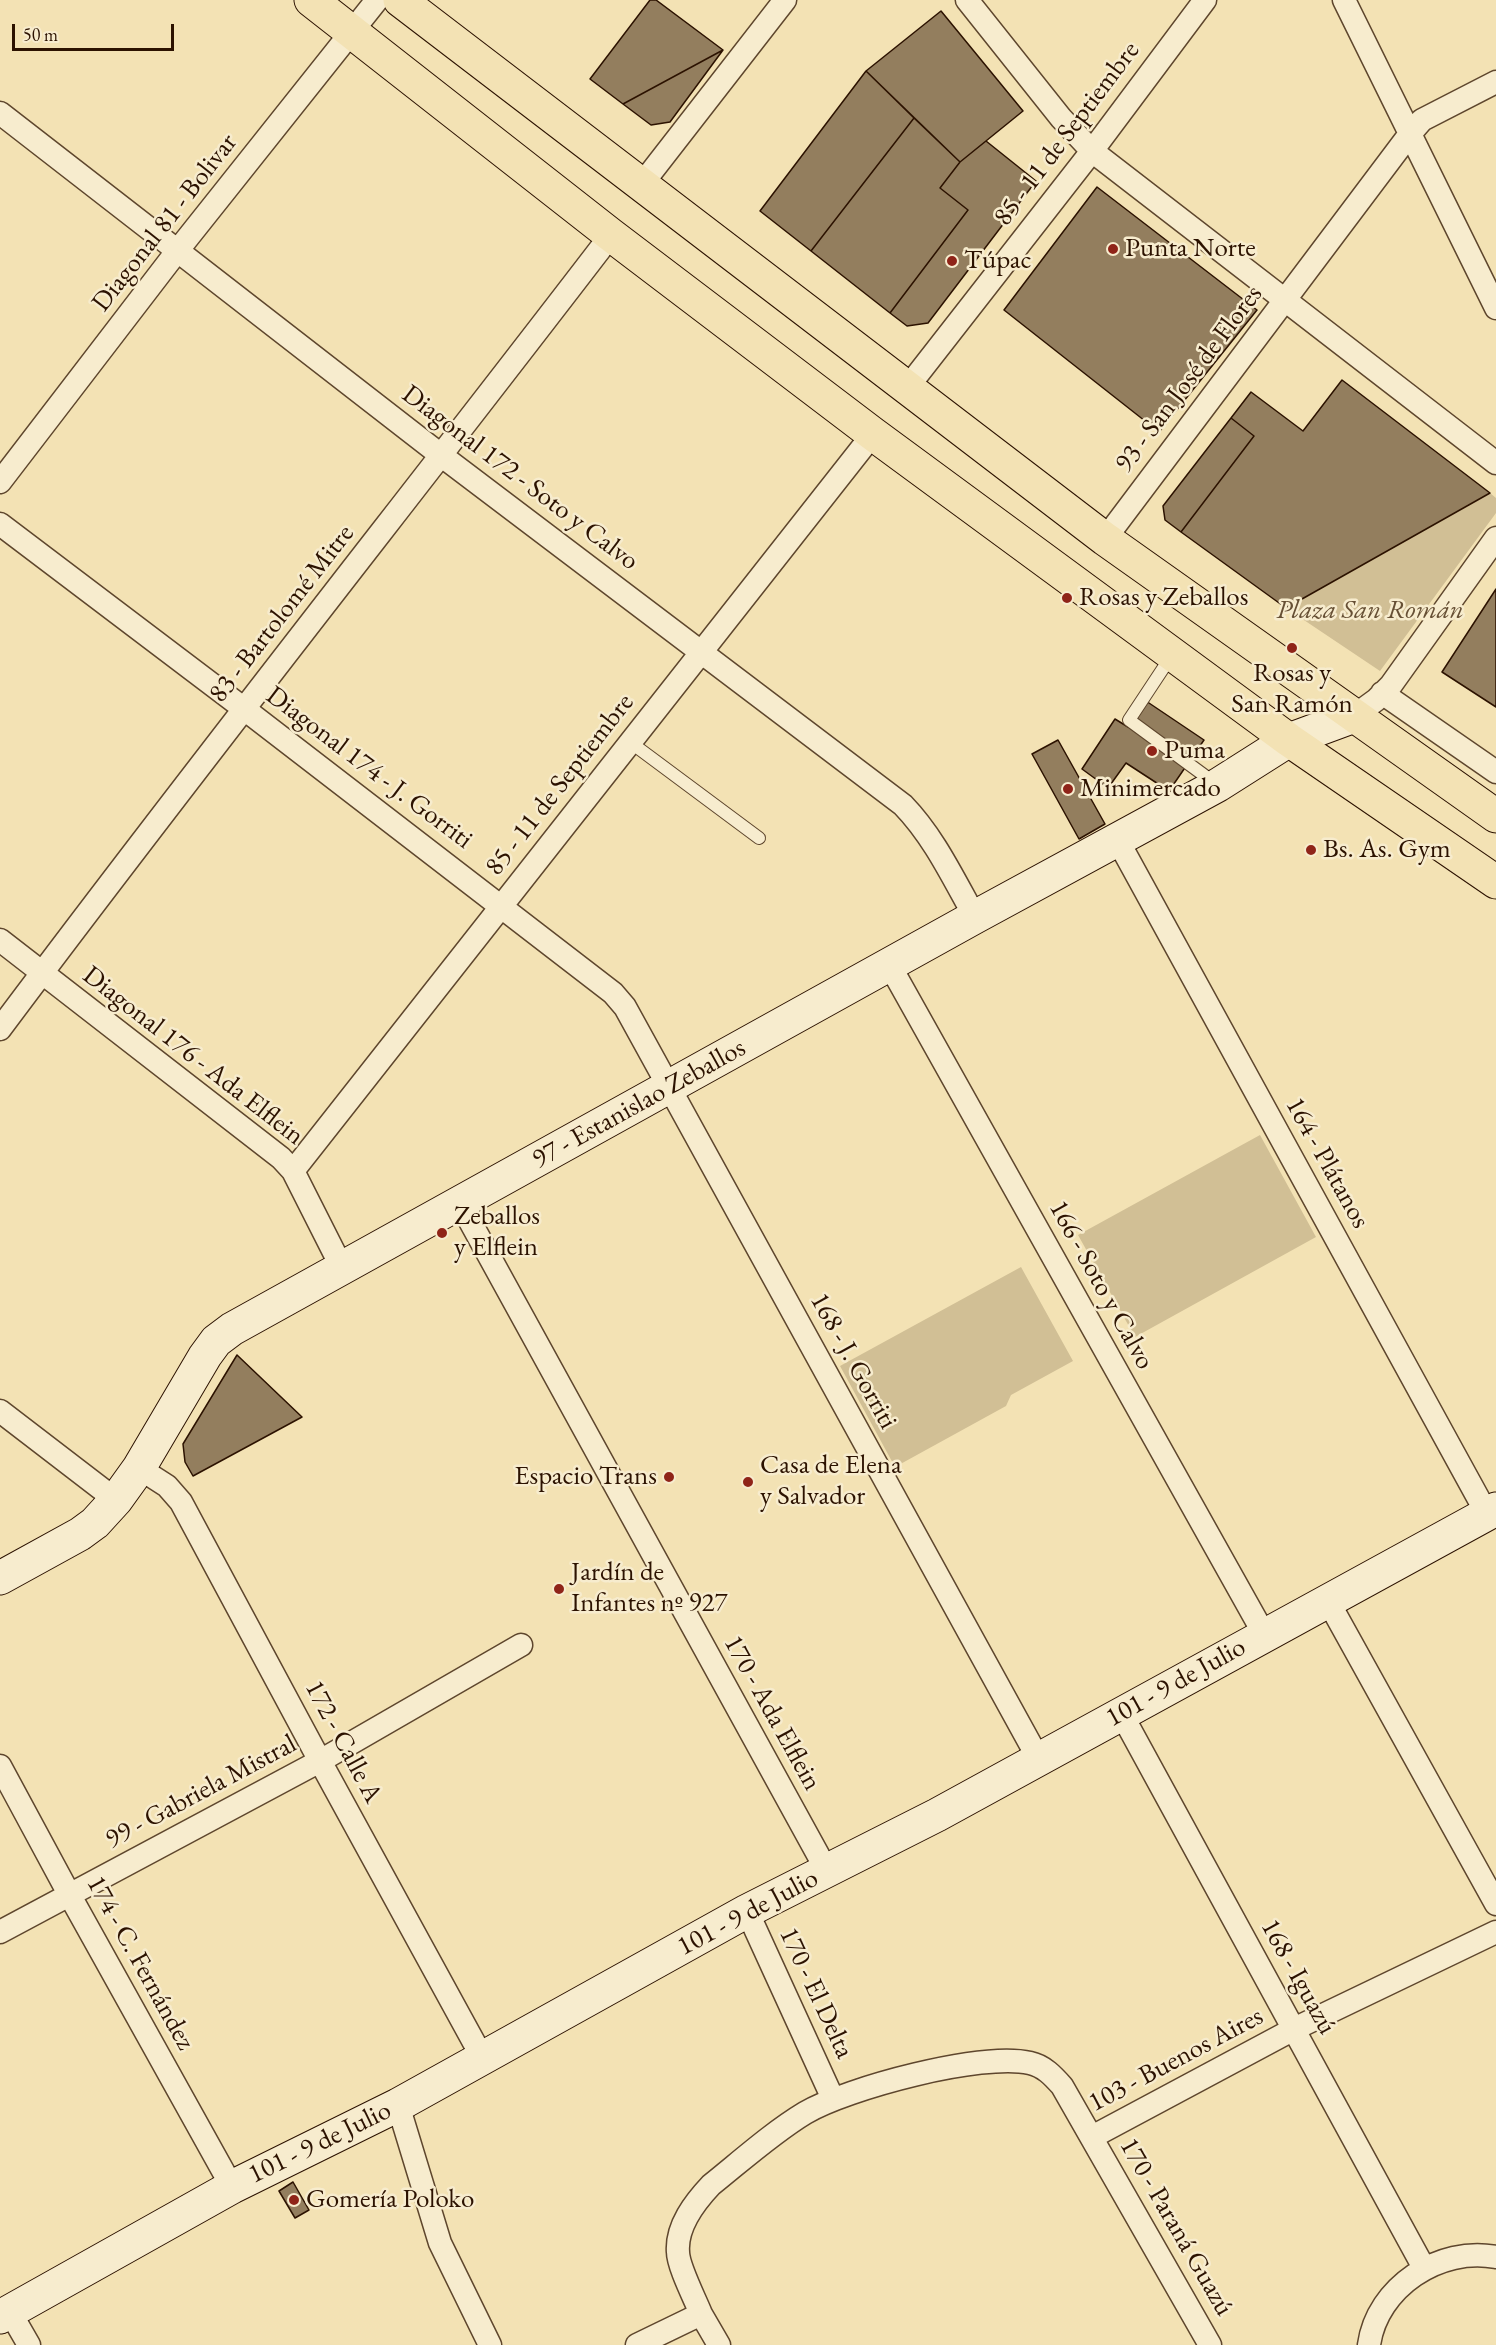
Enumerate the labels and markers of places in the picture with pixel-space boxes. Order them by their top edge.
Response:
place label: Punta Norte [1125,233,1256,265]
marker: Punta Norte [1106,242,1120,256]
place label: Túpac [964,245,1032,277]
marker: Túpac [945,254,959,268]
place label: Rosas y Zeballos [1079,582,1248,614]
marker: Rosas y Zeballos [1060,591,1074,605]
marker: Rosas y San Ramón [1285,641,1299,655]
place label: Rosas y San Ramón [1231,658,1353,721]
place label: Puma [1164,735,1225,767]
marker: Puma [1145,744,1159,758]
place label: Minimercado [1080,773,1221,805]
marker: Minimercado [1061,782,1075,796]
place label: Bs. As. Gym [1323,834,1451,866]
marker: Bs. As. Gym [1304,843,1318,857]
place label: Zeballos y Elflein [454,1201,540,1264]
marker: Zeballos y Elflein [435,1226,449,1240]
place label: Casa de Elena y Salvador [760,1450,902,1513]
place label: Espacio Trans [514,1461,657,1493]
marker: Espacio Trans [662,1470,676,1484]
marker: Casa de Elena y Salvador [741,1475,755,1489]
place label: Jardín de Infantes nº 927 [571,1557,727,1620]
marker: Jardín de Infantes nº 927 [552,1582,566,1596]
place label: Gomería Poloko [306,2184,474,2216]
marker: Gomería Poloko [287,2193,301,2207]

